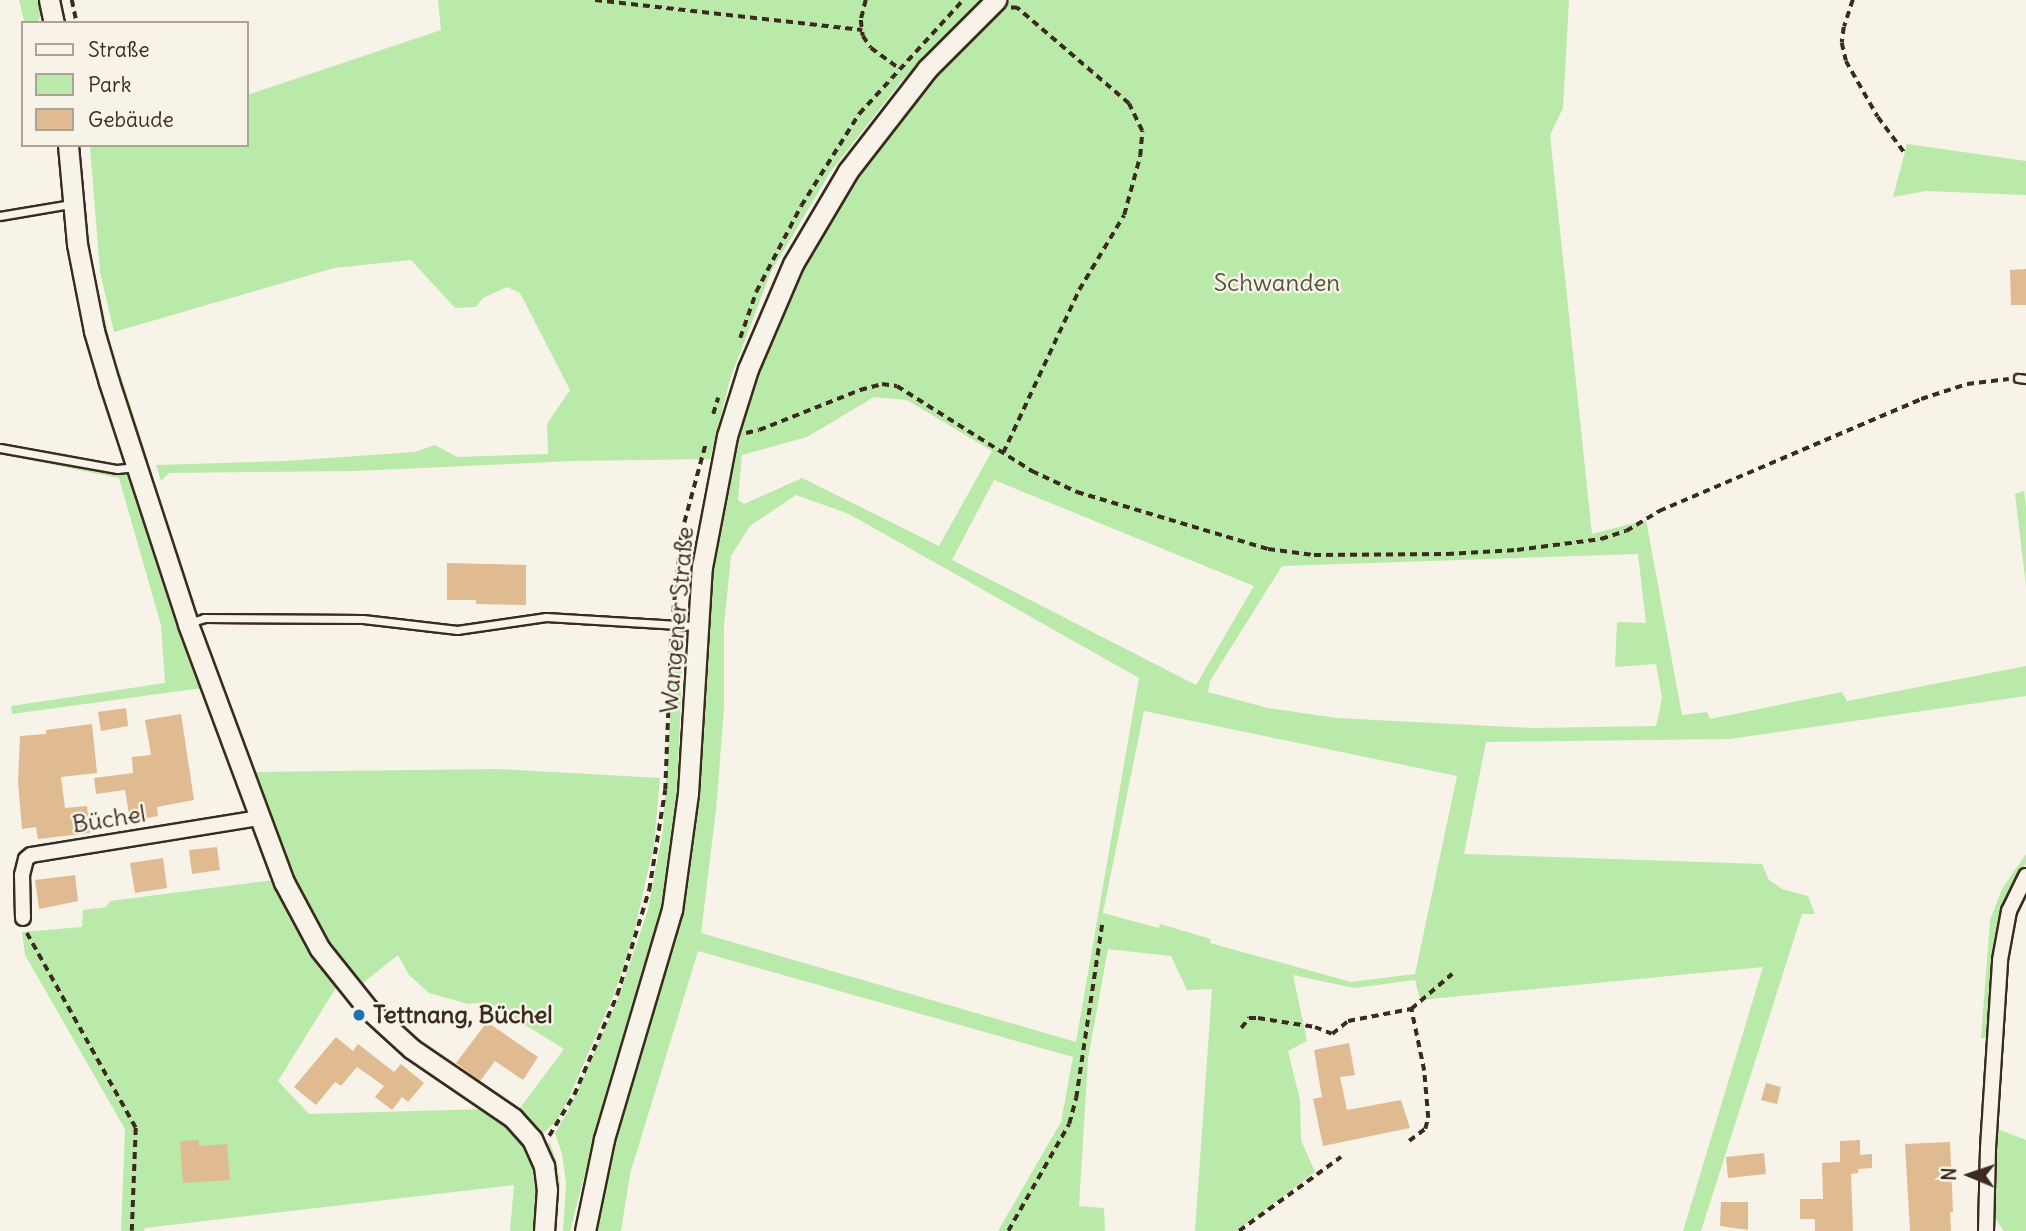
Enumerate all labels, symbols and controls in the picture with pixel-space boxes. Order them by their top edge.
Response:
legend [21,21,248,147]
text: Straße [88,36,149,63]
text: Park [88,71,131,98]
text: Gebäude [88,106,174,133]
park label: Schwanden [1214,269,1340,297]
street label: Wangener Straße [654,525,700,715]
street label: Büchel [70,799,148,839]
place label: Tettnang, Büchel [373,1001,553,1029]
marker: Tettnang, Büchel [351,1007,367,1023]
north arrow [1935,1140,2005,1210]
text: N [1937,1167,1961,1181]

